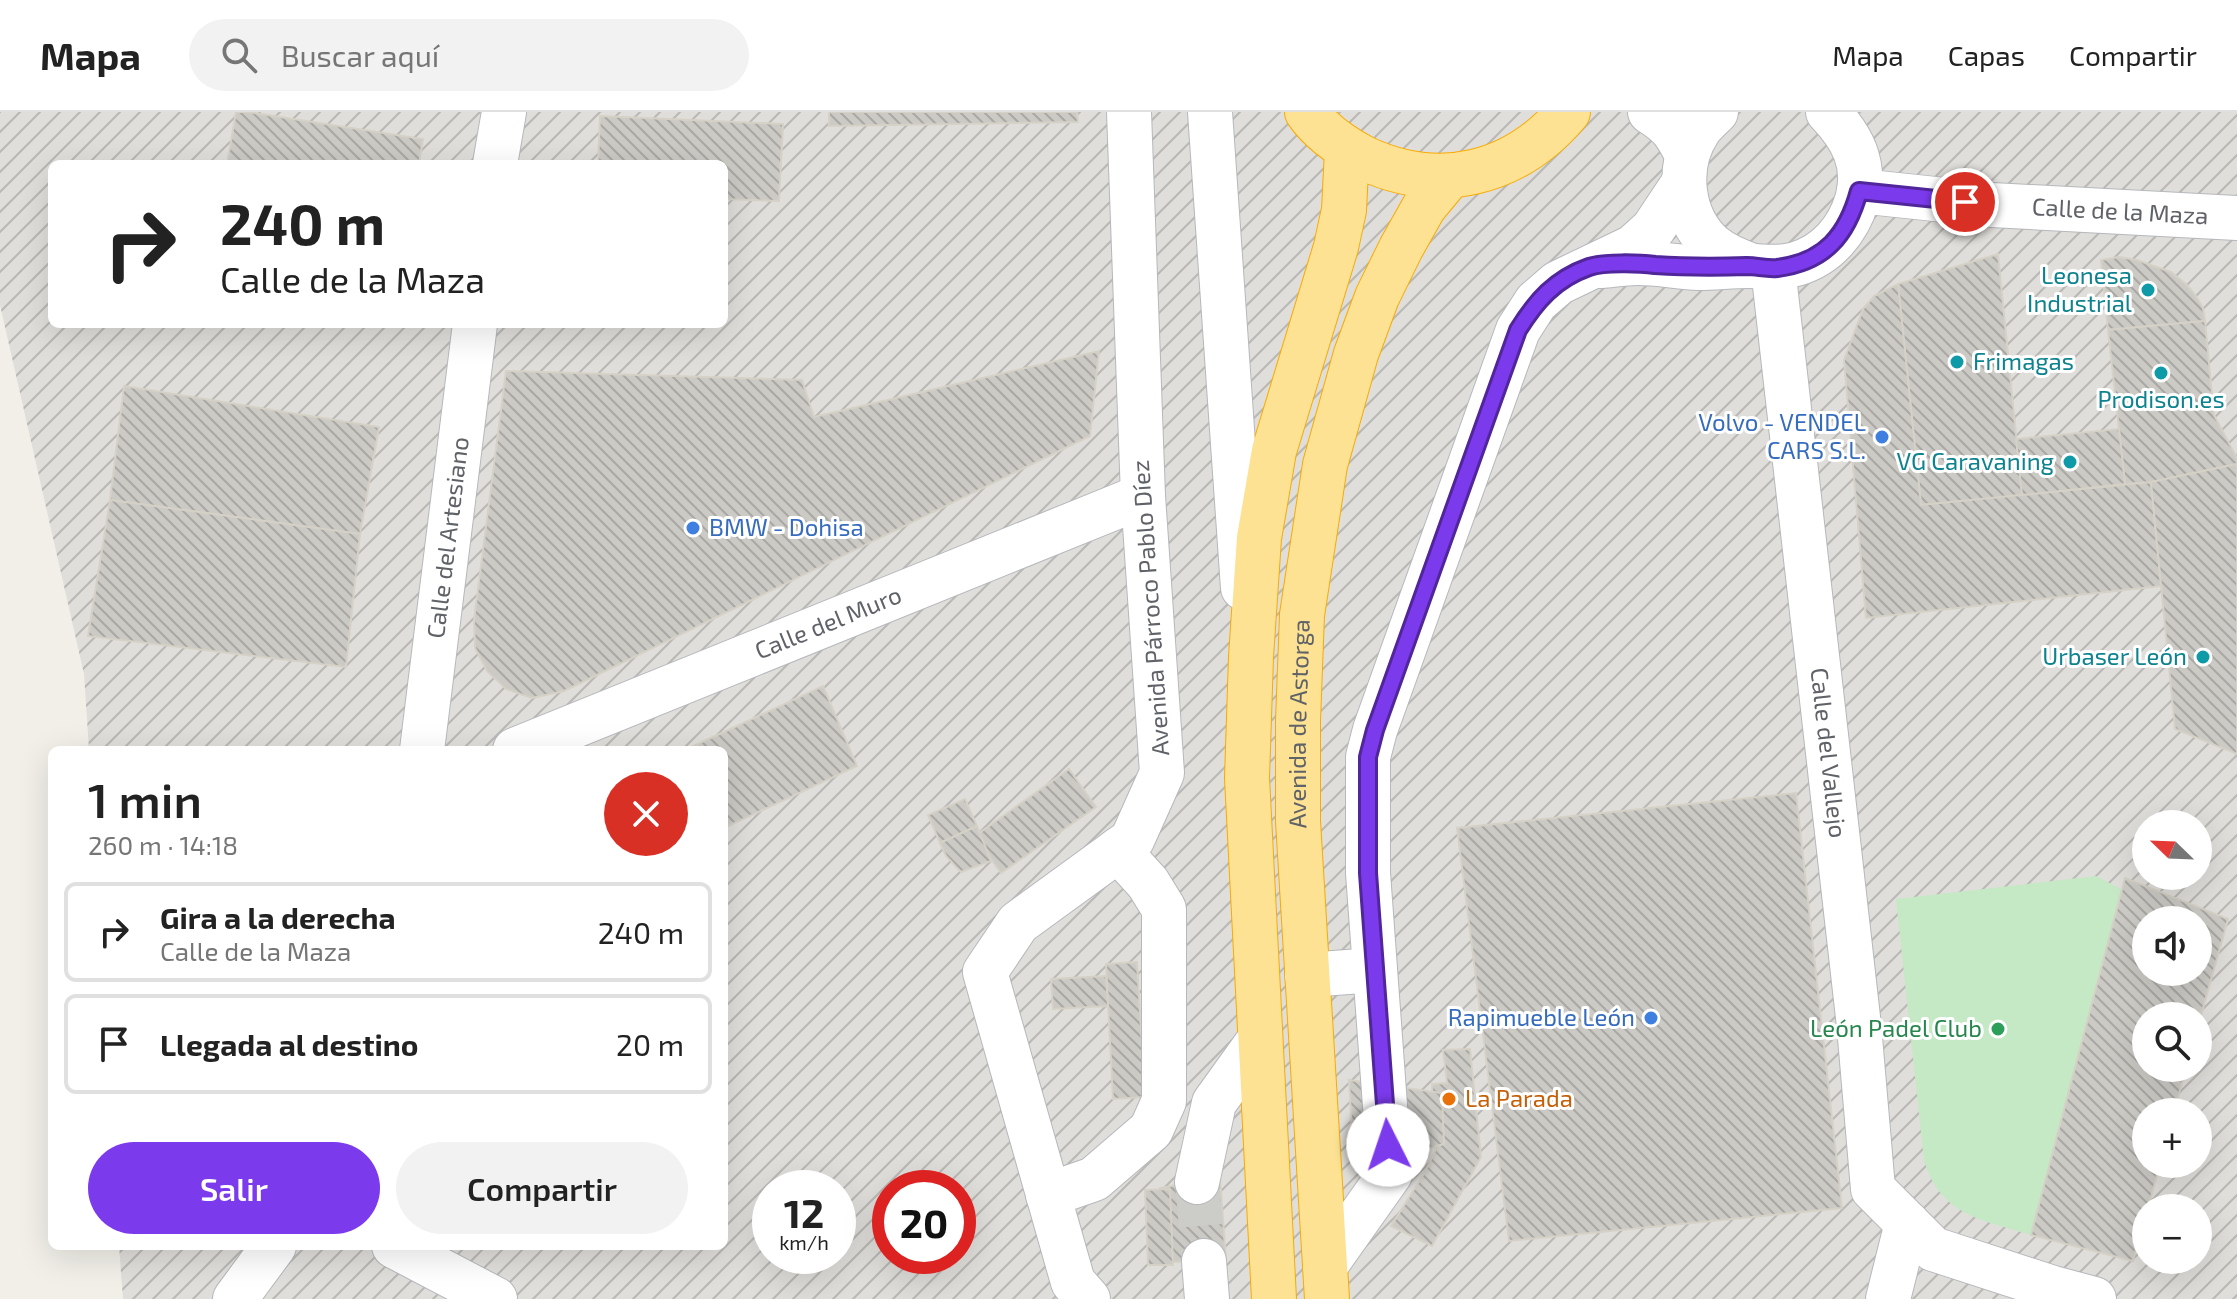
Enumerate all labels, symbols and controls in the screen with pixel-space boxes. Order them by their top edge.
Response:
search box [189,19,749,91]
text: Mapa [40,32,141,78]
icon: search [217,33,261,77]
text: Buscar aquí [281,37,439,73]
text: Mapa [1832,38,1904,72]
text: Capas [1948,38,2025,72]
text: Compartir [2069,38,2197,72]
pin [1931,168,1999,236]
icon: arrive [1943,180,1987,224]
text: 240 m [220,189,385,256]
street label: Calle de la Maza [2031,191,2209,229]
icon: right [88,192,192,296]
text: Calle de la Maza [220,257,485,300]
place label: Leonesa Industrial [2027,260,2132,317]
marker: Leonesa Industrial [2139,281,2157,299]
place label: Frimagas [1973,346,2074,375]
marker: Frimagas [1948,353,1966,371]
marker: Prodison.es [2152,364,2170,382]
place label: Prodison.es [2097,384,2225,413]
place label: Volvo - VENDEL CARS S.L. [1698,407,1866,464]
marker: Volvo - VENDEL CARS S.L. [1873,428,1891,446]
street label: Calle del Artesiano [420,435,474,640]
place label: VG Caravaning [1896,446,2054,475]
marker: VG Caravaning [2061,453,2079,471]
street label: Avenida Párroco Pablo Díez [1125,459,1174,757]
place label: BMW - Dohisa [709,512,864,541]
marker: BMW - Dohisa [684,519,702,537]
street label: Calle del Muro [750,579,905,664]
street label: Avenida de Astorga [1282,619,1315,830]
place label: Urbaser León [2042,641,2187,670]
marker: Urbaser León [2194,648,2212,666]
street label: Calle del Vallejo [1805,666,1854,839]
text: 1 min [88,770,202,828]
button: close [604,772,688,856]
north arrow [2132,810,2212,890]
map controls [2132,810,2212,1274]
text: 260 m · 14:18 [88,829,238,860]
text: Gira a la derecha [160,899,396,935]
button: sound [2132,906,2212,986]
icon: right [92,910,136,954]
text: 240 m [598,914,684,950]
text: Calle de la Maza [160,935,351,966]
place label: Rapimueble León [1448,1002,1635,1031]
button: search [2132,1002,2212,1082]
marker: Rapimueble León [1642,1009,1660,1027]
place label: León Padel Club [1810,1013,1982,1042]
marker: León Padel Club [1989,1020,2007,1038]
icon: arrive [92,1022,136,1066]
text: Llegada al destino [160,1026,419,1062]
text: 20 m [616,1026,684,1062]
place label: La Parada [1465,1083,1573,1112]
marker: La Parada [1440,1090,1458,1108]
button: + [2132,1098,2212,1178]
position arrow [1346,1103,1430,1187]
button: Salir [88,1142,380,1234]
button: Compartir [396,1142,688,1234]
speed limit sign: 20 [872,1170,976,1274]
text: 12 [784,1188,824,1236]
button: − [2132,1194,2212,1274]
text: km/h [779,1230,829,1254]

